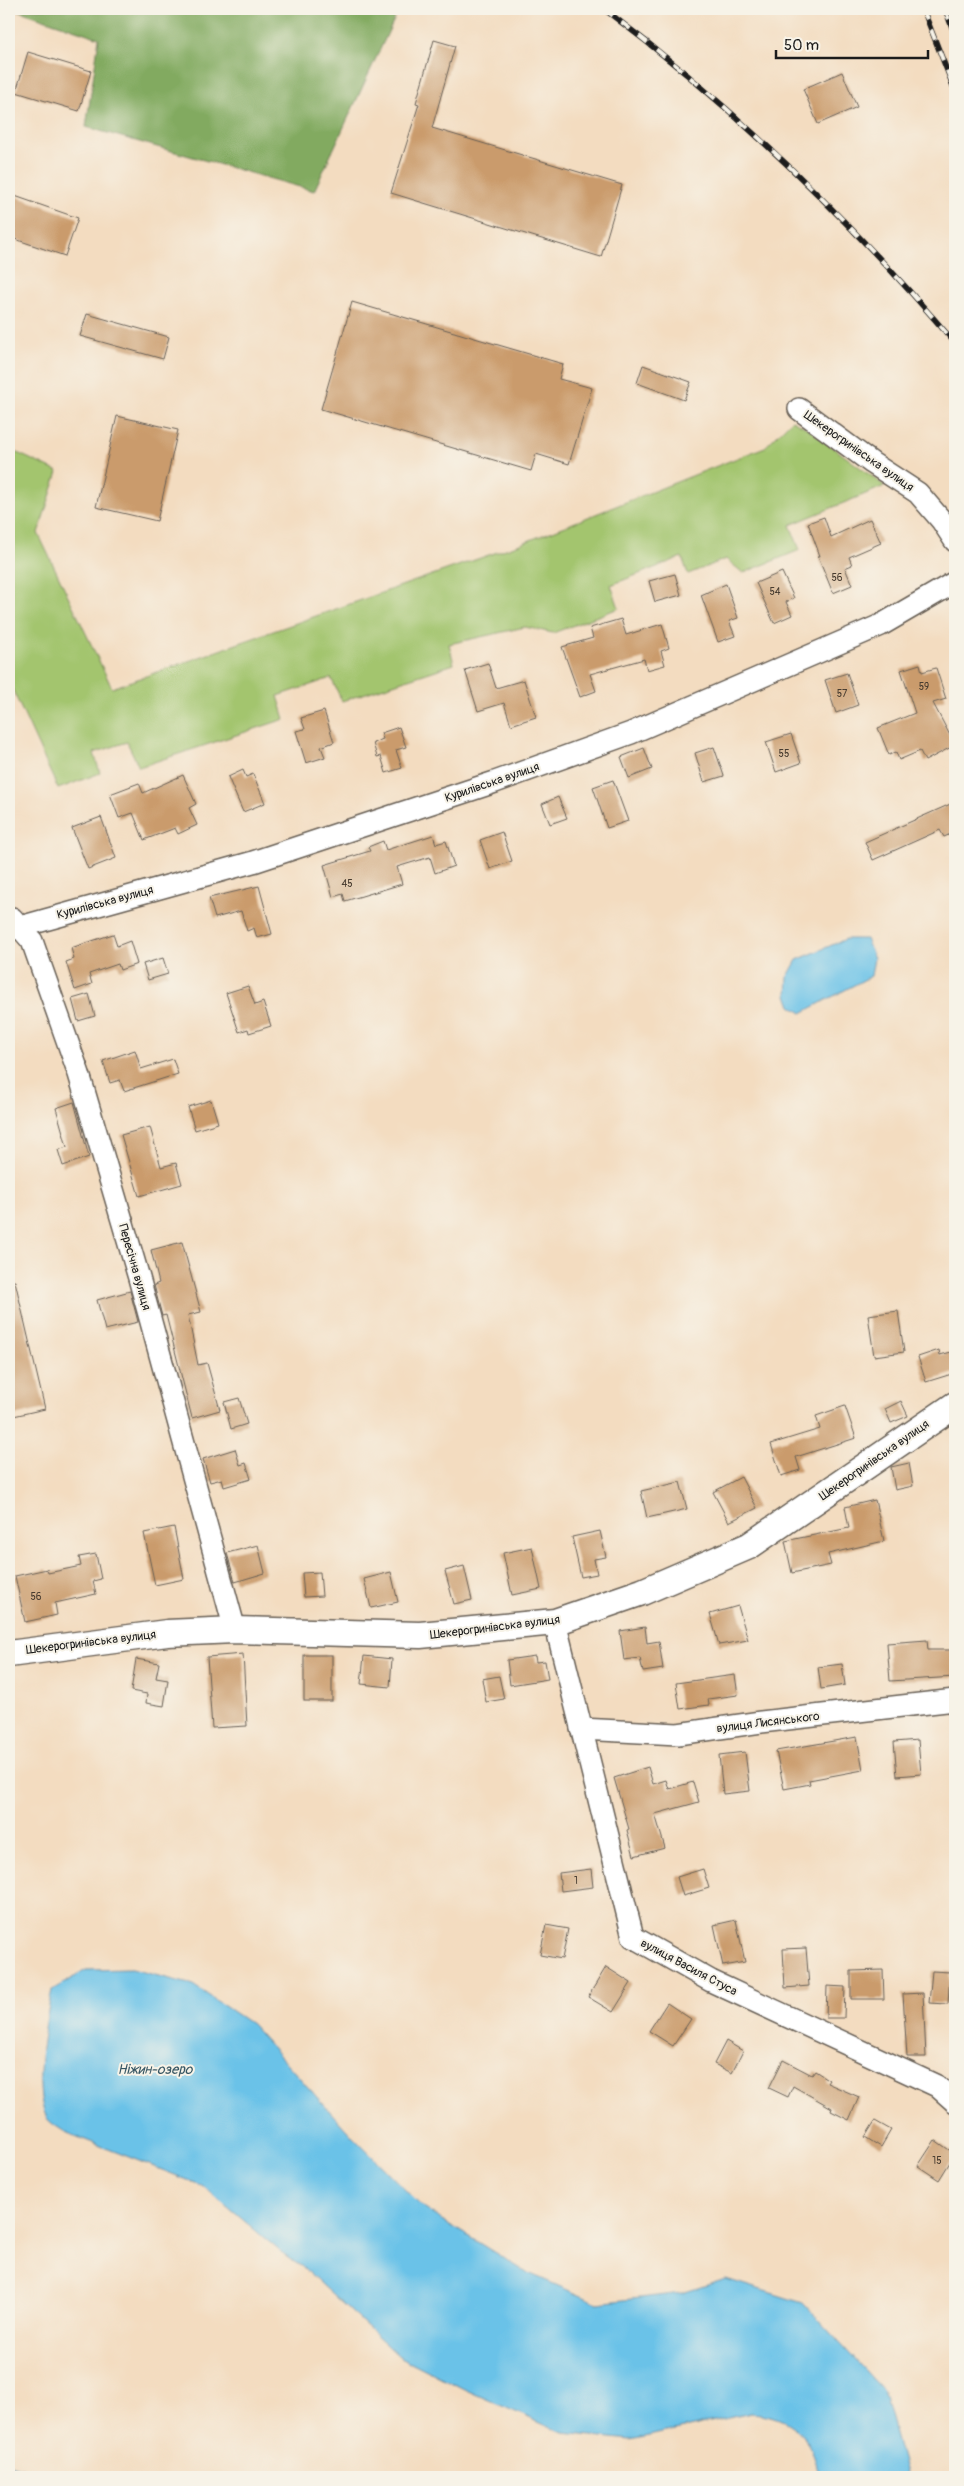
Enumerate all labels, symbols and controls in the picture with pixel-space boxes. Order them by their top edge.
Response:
scale bar [776,28,929,60]
text: 50 m [784,36,819,55]
street label: Шекерогринівська вулиця [801,408,917,495]
house number: 56 [831,572,843,584]
house number: 54 [769,586,781,598]
house number: 59 [919,681,929,693]
house number: 57 [837,688,848,700]
house number: 55 [779,748,789,760]
street label: Курилівська вулиця [443,759,542,806]
house number: 45 [341,878,353,890]
street label: Курилівська вулиця [55,882,155,923]
street label: Пересічна вулиця [115,1222,154,1312]
street label: Шекерогринівська вулиця [816,1417,932,1504]
house number: 56 [30,1591,42,1603]
street label: Шекерогринівська вулиця [429,1612,561,1643]
street label: Шекерогринівська вулиця [25,1627,157,1658]
street label: вулиця Лисянського [716,1709,821,1736]
house number: 1 [574,1875,578,1887]
street label: вулиця Василя Стуса [638,1936,740,1999]
water label: Ніжин-озеро [118,2061,194,2078]
house number: 15 [932,2155,942,2167]

